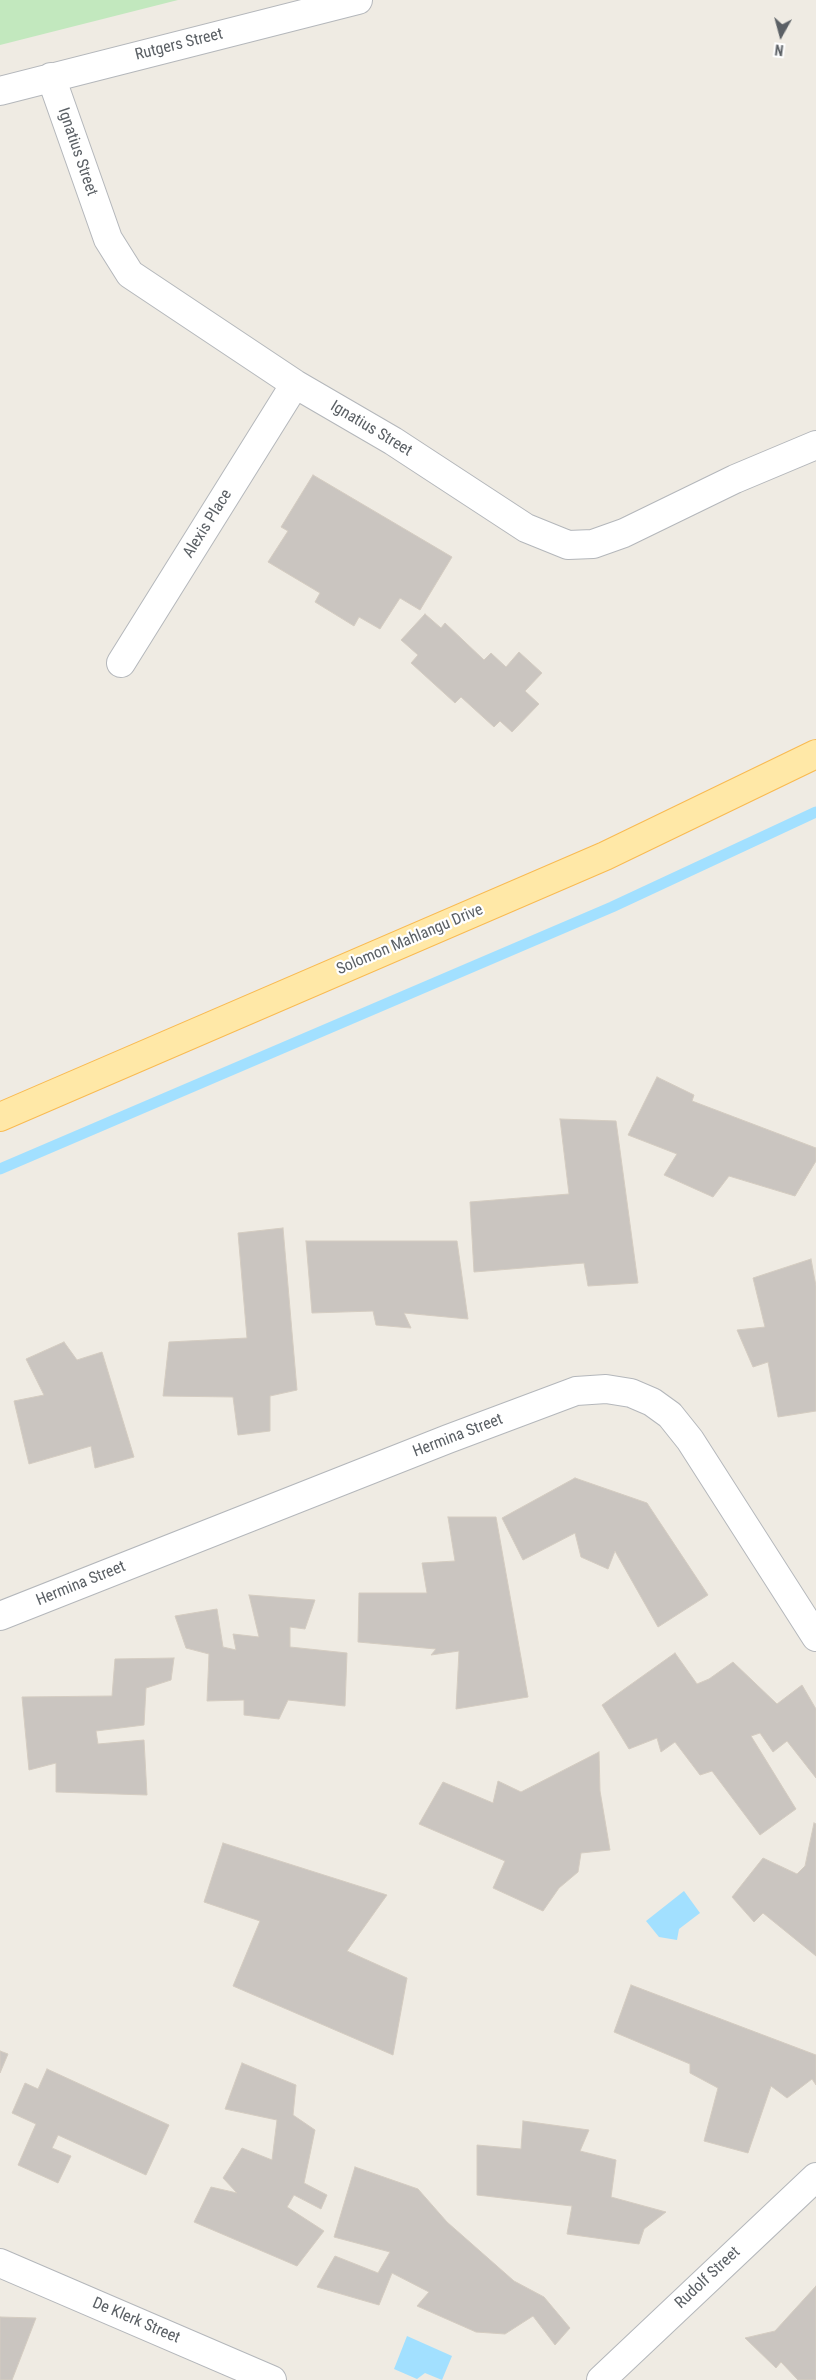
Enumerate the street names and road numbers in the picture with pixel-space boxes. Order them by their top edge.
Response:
street label: Rutgers Street [133,25,225,65]
street label: Ignatius Street [53,105,101,199]
street label: Ignatius Street [327,397,415,461]
street label: Alexis Place [179,486,237,562]
street label: Solomon Mahlangu Drive [334,900,486,980]
street label: Hermina Street [410,1410,506,1462]
street label: Hermina Street [34,1557,128,1611]
street label: Rudolf Street [671,2243,745,2313]
street label: De Klerk Street [89,2294,183,2348]

